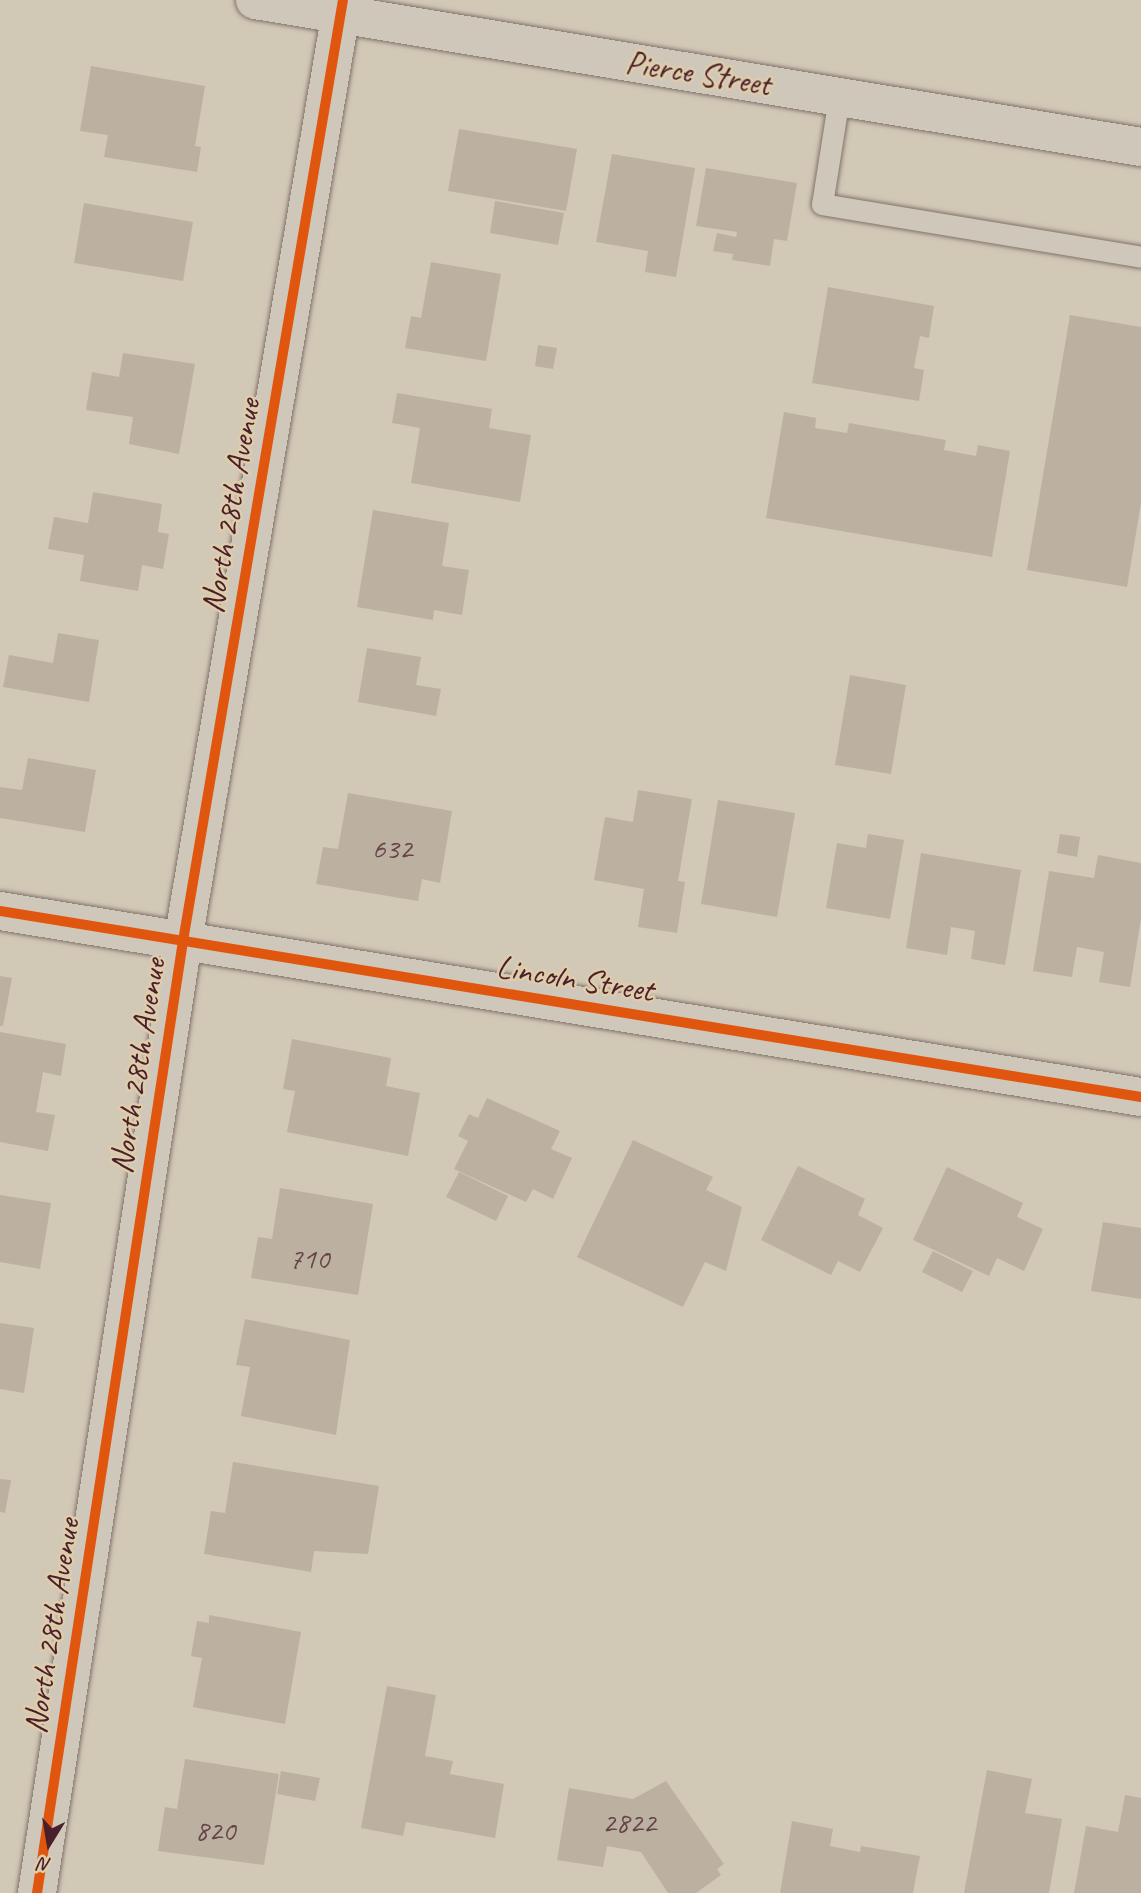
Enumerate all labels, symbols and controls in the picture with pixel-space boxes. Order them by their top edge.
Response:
street label: Pierce Street [623,43,773,105]
street label: North 28th Avenue [193,396,269,616]
house number: 632 [372,830,412,866]
street label: Lincoln Street [493,947,657,1011]
street label: North 28th Avenue [102,956,174,1176]
house number: 710 [289,1240,329,1276]
street label: North 28th Avenue [16,1516,88,1736]
house number: 2822 [602,1804,656,1840]
north arrow [14,1809,84,1879]
house number: 820 [195,1812,235,1848]
text: N [37,1852,53,1878]

